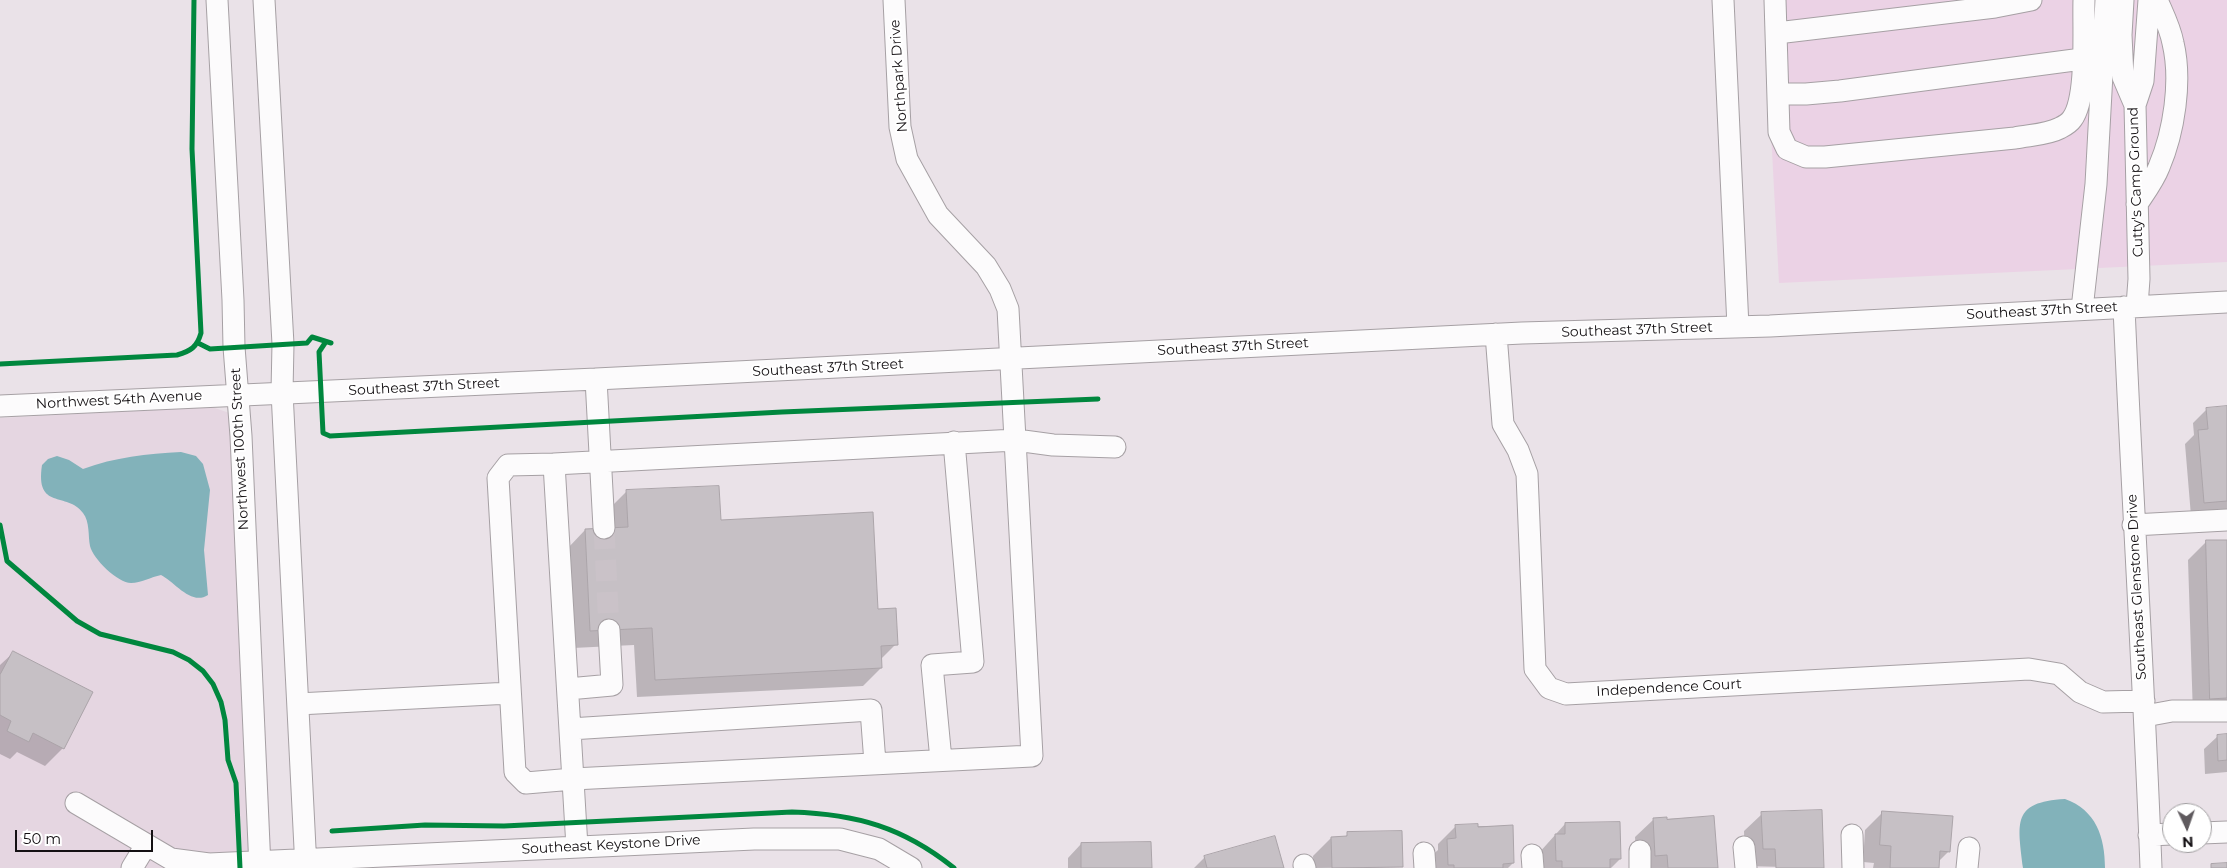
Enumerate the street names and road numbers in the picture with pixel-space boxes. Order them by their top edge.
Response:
street label: Northpark Drive [887,19,911,133]
street label: Cutty's Camp Ground [2125,107,2147,257]
street label: Southeast 37th Street [1966,299,2118,323]
street label: Southeast 37th Street [1561,319,1713,341]
street label: Southeast 37th Street [1157,335,1309,359]
street label: Southeast 37th Street [752,356,904,380]
street label: Northwest 100th Street [227,367,253,531]
street label: Southeast 37th Street [348,375,500,399]
street label: Northwest 54th Avenue [35,387,203,413]
street label: Southeast Glenstone Drive [2124,493,2150,681]
street label: Independence Court [1596,676,1742,700]
street label: Southeast Keystone Drive [521,832,701,858]

